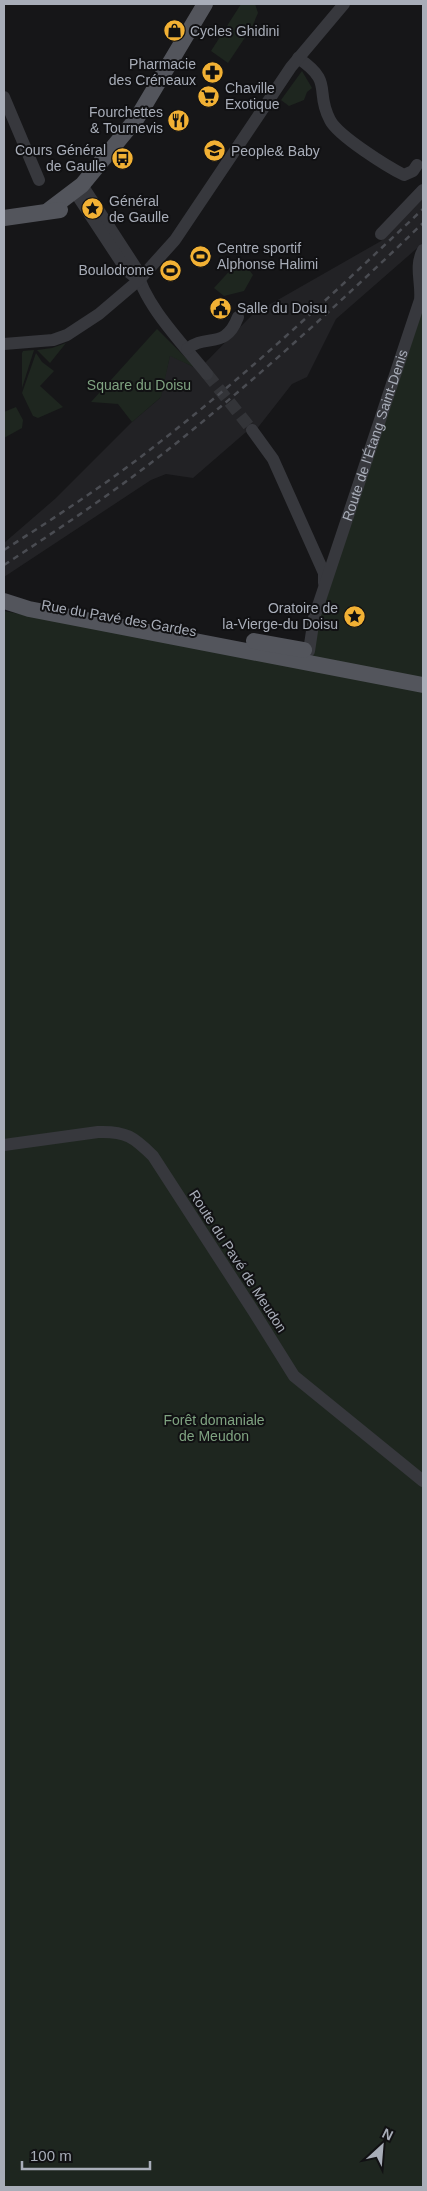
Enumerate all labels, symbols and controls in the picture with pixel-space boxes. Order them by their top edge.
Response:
shop icon: Cycles Ghidini [162,19,186,43]
place label: Cycles Ghidini [190,23,279,39]
place label: Pharmacie des Créneaux [109,56,196,88]
pharmacy icon: Pharmacie des Créneaux [200,60,224,84]
place label: Chaville Exotique [225,80,280,112]
supermarket icon: Chaville Exotique [197,84,221,108]
place label: Fourchettes & Tournevis [89,104,163,136]
restaurant icon: Fourchettes & Tournevis [167,108,191,132]
school or university icon: People& Baby [203,139,227,163]
place label: Cours Général de Gaulle [15,142,106,174]
place label: People& Baby [231,143,320,159]
bus stop icon: Cours Général de Gaulle [110,146,134,170]
place label: Général de Gaulle [109,193,169,225]
place icon: Général de Gaulle [81,197,105,221]
place label: Centre sportif Alphonse Halimi [217,240,318,272]
sports icon: Centre sportif Alphonse Halimi [189,244,213,268]
sports icon: Boulodrome [158,258,182,282]
place label: Boulodrome [79,262,154,278]
public building icon: Salle du Doisu [209,296,233,320]
place label: Salle du Doisu [237,300,327,316]
street label: Route de l'Étang Saint-Denis [339,348,411,523]
park label: Square du Doisu [87,377,191,393]
street label: Rue du Pavé des Gardes [40,596,198,640]
place label: Oratoire de la-Vierge-du Doisu [222,600,338,632]
place icon: Oratoire de la-Vierge-du Doisu [342,604,366,628]
street label: Route du Pavé de Meudon [186,1187,290,1335]
park label: Forêt domaniale de Meudon [163,1412,265,1444]
north arrow [357,2121,407,2171]
text: N [380,2125,396,2144]
scale bar [22,2138,150,2170]
text: 100 m [30,2147,72,2164]

